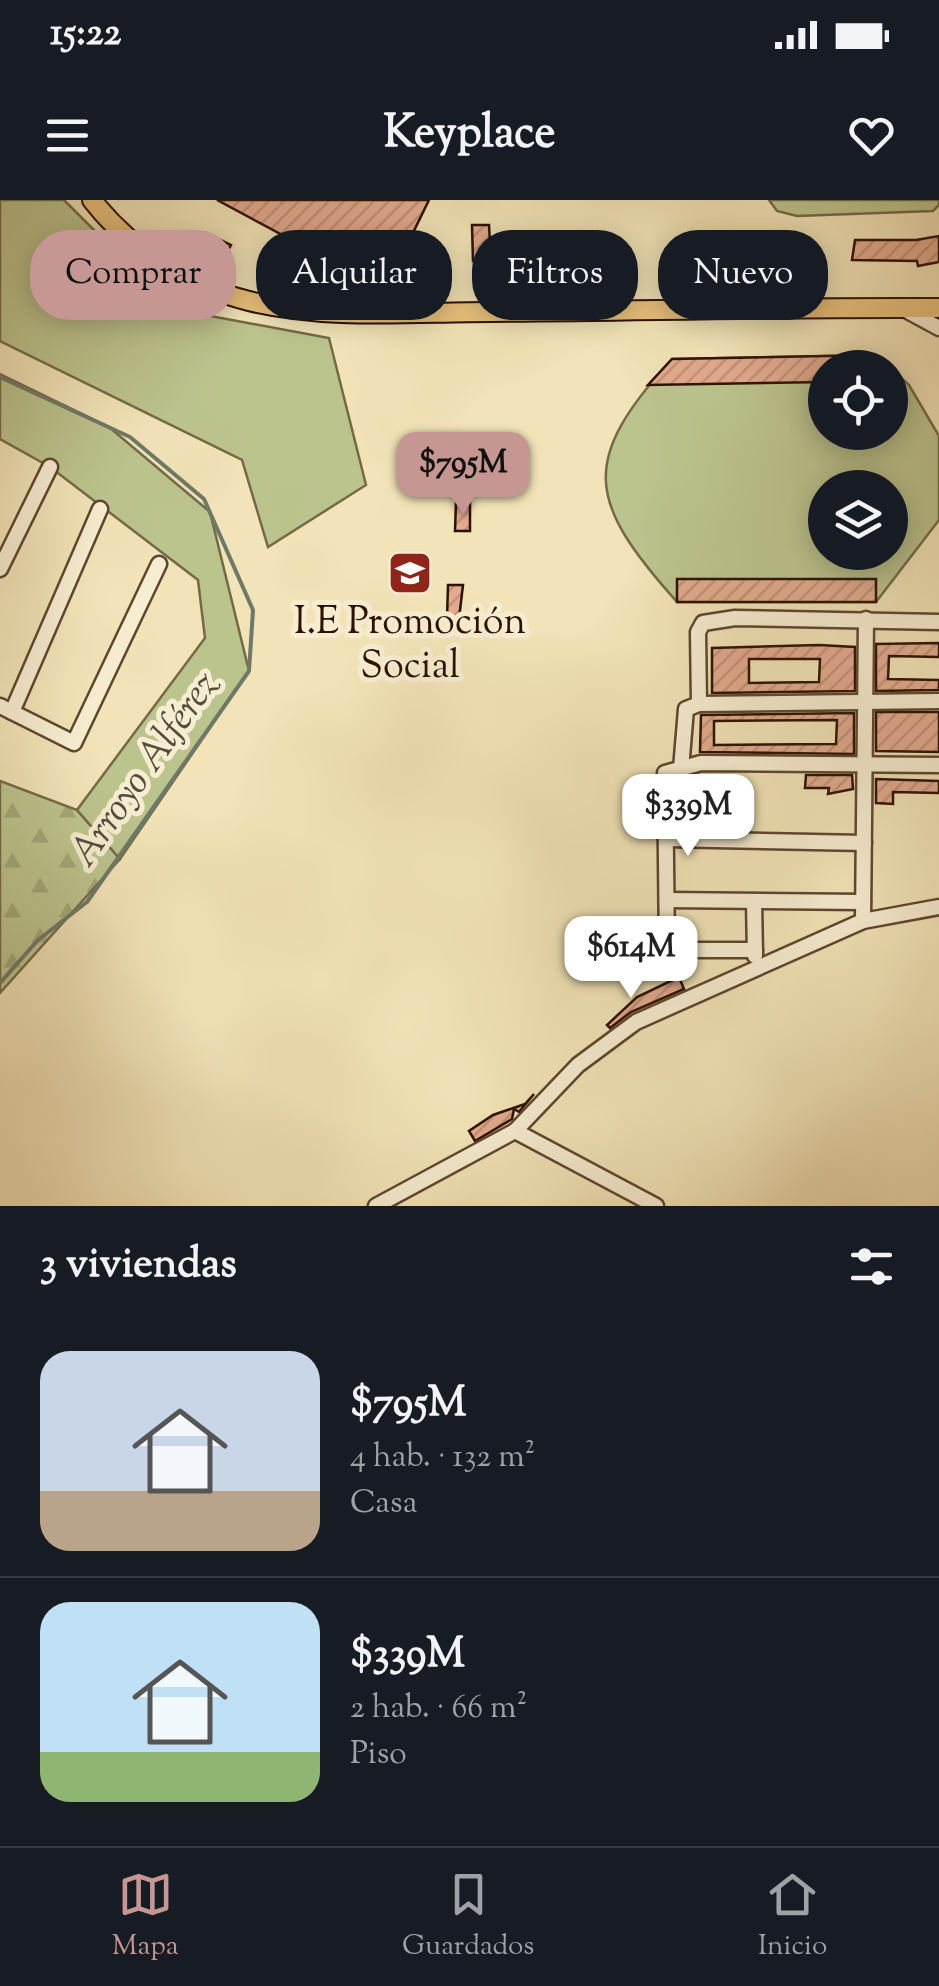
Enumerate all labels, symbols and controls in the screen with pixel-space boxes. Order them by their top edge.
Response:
text: 15:22 [50,8,121,62]
text: Keyplace [383,103,556,168]
icon: menu [40,108,95,163]
icon: heart [844,108,899,163]
chip: Comprar [30,230,236,320]
chip: Alquilar [256,230,452,320]
chip: Filtros [472,230,638,320]
chip: Nuevo [658,230,828,320]
map controls [808,350,908,570]
button: locate [808,350,908,450]
pin: $795M [393,432,533,517]
text: $795M [419,441,507,487]
button: layers [808,470,908,570]
school or university icon: I.E Promoción Social [387,550,433,596]
place label: I.E Promoción Social [294,597,526,695]
water label: Arroyo Alférez [57,660,235,880]
pin: $339M [618,774,758,859]
text: $339M [644,783,732,829]
pin: $614M [561,916,701,1001]
text: $614M [586,925,676,971]
text: 3 viviendas [40,1236,237,1296]
icon: filters [844,1239,899,1294]
text: $795M [350,1375,466,1435]
icon: home [120,1391,240,1511]
text: 4 hab. · 132 m² [350,1435,535,1481]
text: Casa [350,1481,417,1527]
text: $339M [350,1626,465,1686]
icon: home [120,1642,240,1762]
text: 2 hab. · 66 m² [350,1686,527,1732]
text: Piso [350,1732,407,1778]
tab: Mapa [112,1867,179,1967]
tab: Guardados [402,1867,534,1967]
tab: Inicio [758,1867,827,1967]

